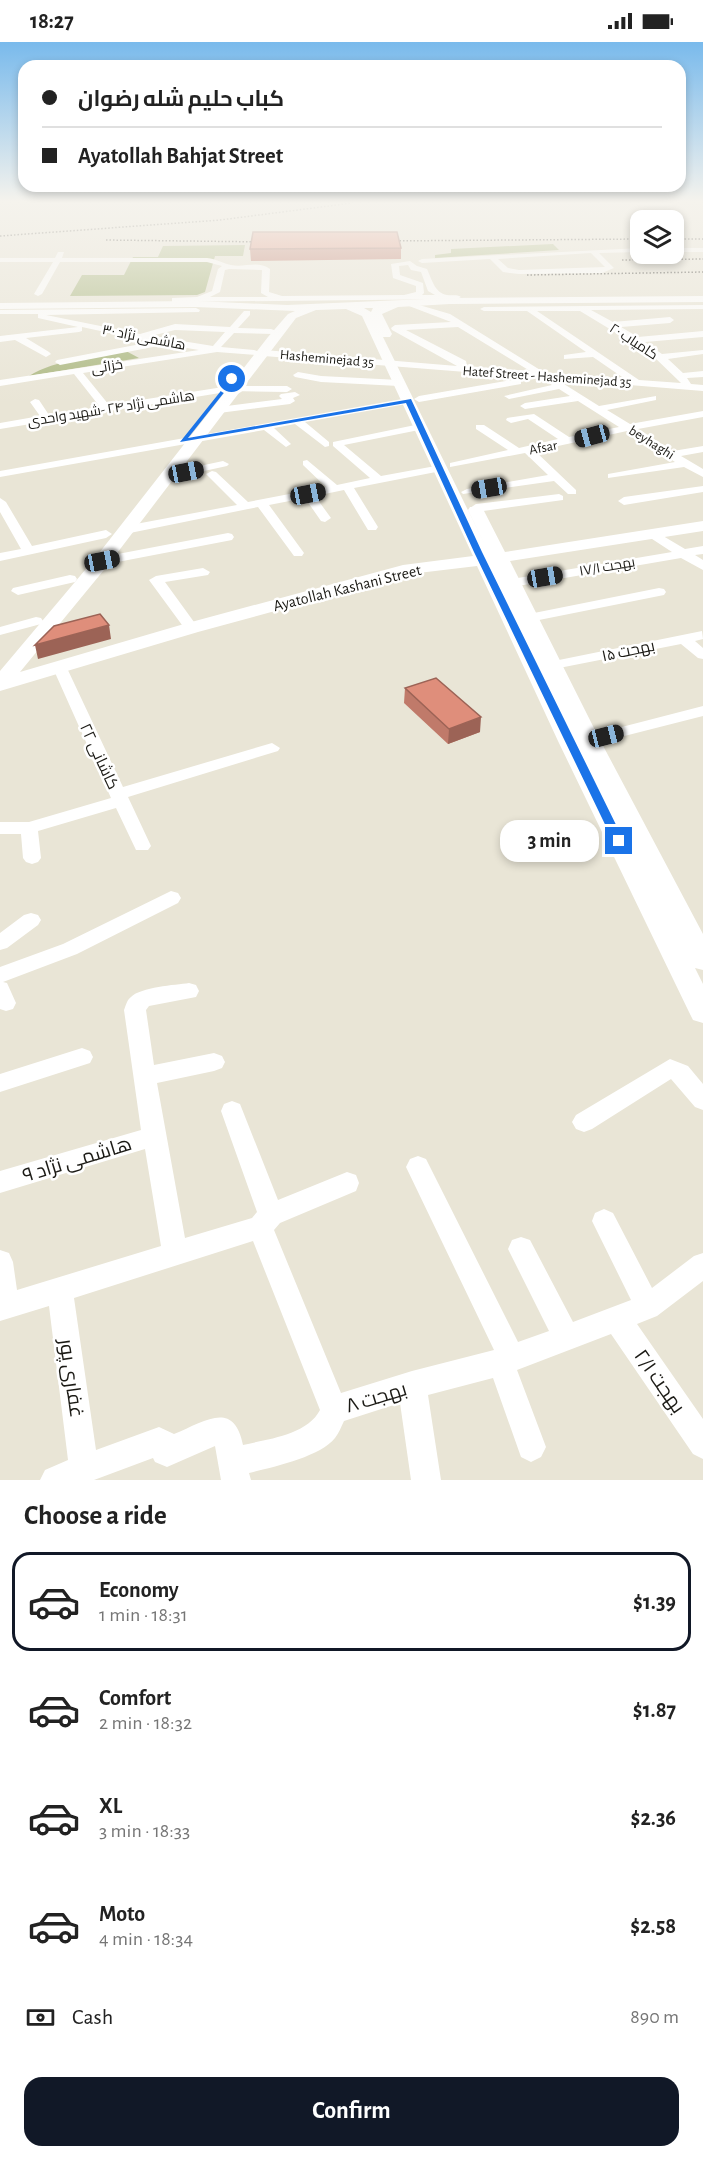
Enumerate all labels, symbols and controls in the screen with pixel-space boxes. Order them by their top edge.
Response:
text: 18:27 [30,10,74,32]
text: کباب حلیم شله رضوان [78,88,284,110]
text: Ayatollah Bahjat Street [78,145,283,167]
map controls [630,210,684,264]
button: layers [630,210,684,264]
street label: کامیاب ۲۰ [607,321,660,363]
street label: هاشمی نژاد ۳۰ [101,323,187,353]
street label: Hasheminejad 35 [279,348,375,370]
street label: خزائی [90,358,124,376]
street label: Hatef Street - Hasheminejad 35 [462,364,632,390]
route start [218,365,245,392]
street label: هاشمی نژاد ۲۴ -شهید واحدی [27,389,196,429]
car [572,423,612,449]
street label: beyhaghi [626,423,677,462]
street label: Afsar [528,438,559,458]
car [167,460,205,484]
car [470,476,508,500]
car [289,482,327,506]
car [83,549,121,573]
street label: بهجت ۱۷/۱ [578,555,636,579]
street label: Ayatollah Kashani Street [272,562,423,615]
car [526,565,564,589]
street label: بهجت ۱۵ [600,638,657,666]
street label: کاشانی ۲۲ [75,721,122,793]
car [586,723,626,749]
callout: 3 min [499,820,598,862]
route end [605,827,632,854]
text: 3 min [528,831,571,851]
street label: هاشمی نژاد ۹ [20,1134,135,1188]
street label: غفاری پور [53,1337,86,1419]
street label: بهجت ۲/۱ [628,1346,688,1418]
street label: بهجت ۸ [343,1379,410,1419]
text: Choose a ride [24,1502,167,1529]
icon: car [27,1575,81,1629]
text: Economy [99,1579,179,1601]
text: $1.39 [633,1591,676,1613]
text: 1 min · 18:31 [99,1605,188,1625]
icon: car [27,1683,81,1737]
text: Comfort [99,1687,171,1709]
text: $1.87 [633,1699,676,1721]
text: 2 min · 18:32 [99,1713,192,1733]
icon: car [27,1791,81,1845]
text: XL [99,1795,122,1817]
text: $2.36 [631,1807,676,1829]
text: 3 min · 18:33 [99,1821,190,1841]
icon: car [27,1899,81,1953]
text: Moto [99,1903,145,1925]
text: $2.58 [630,1915,676,1937]
text: 4 min · 18:34 [99,1929,193,1949]
icon: cash [24,2001,57,2034]
text: Cash [72,2006,113,2028]
text: 890 m [630,2007,679,2027]
button: Confirm [24,2077,679,2146]

